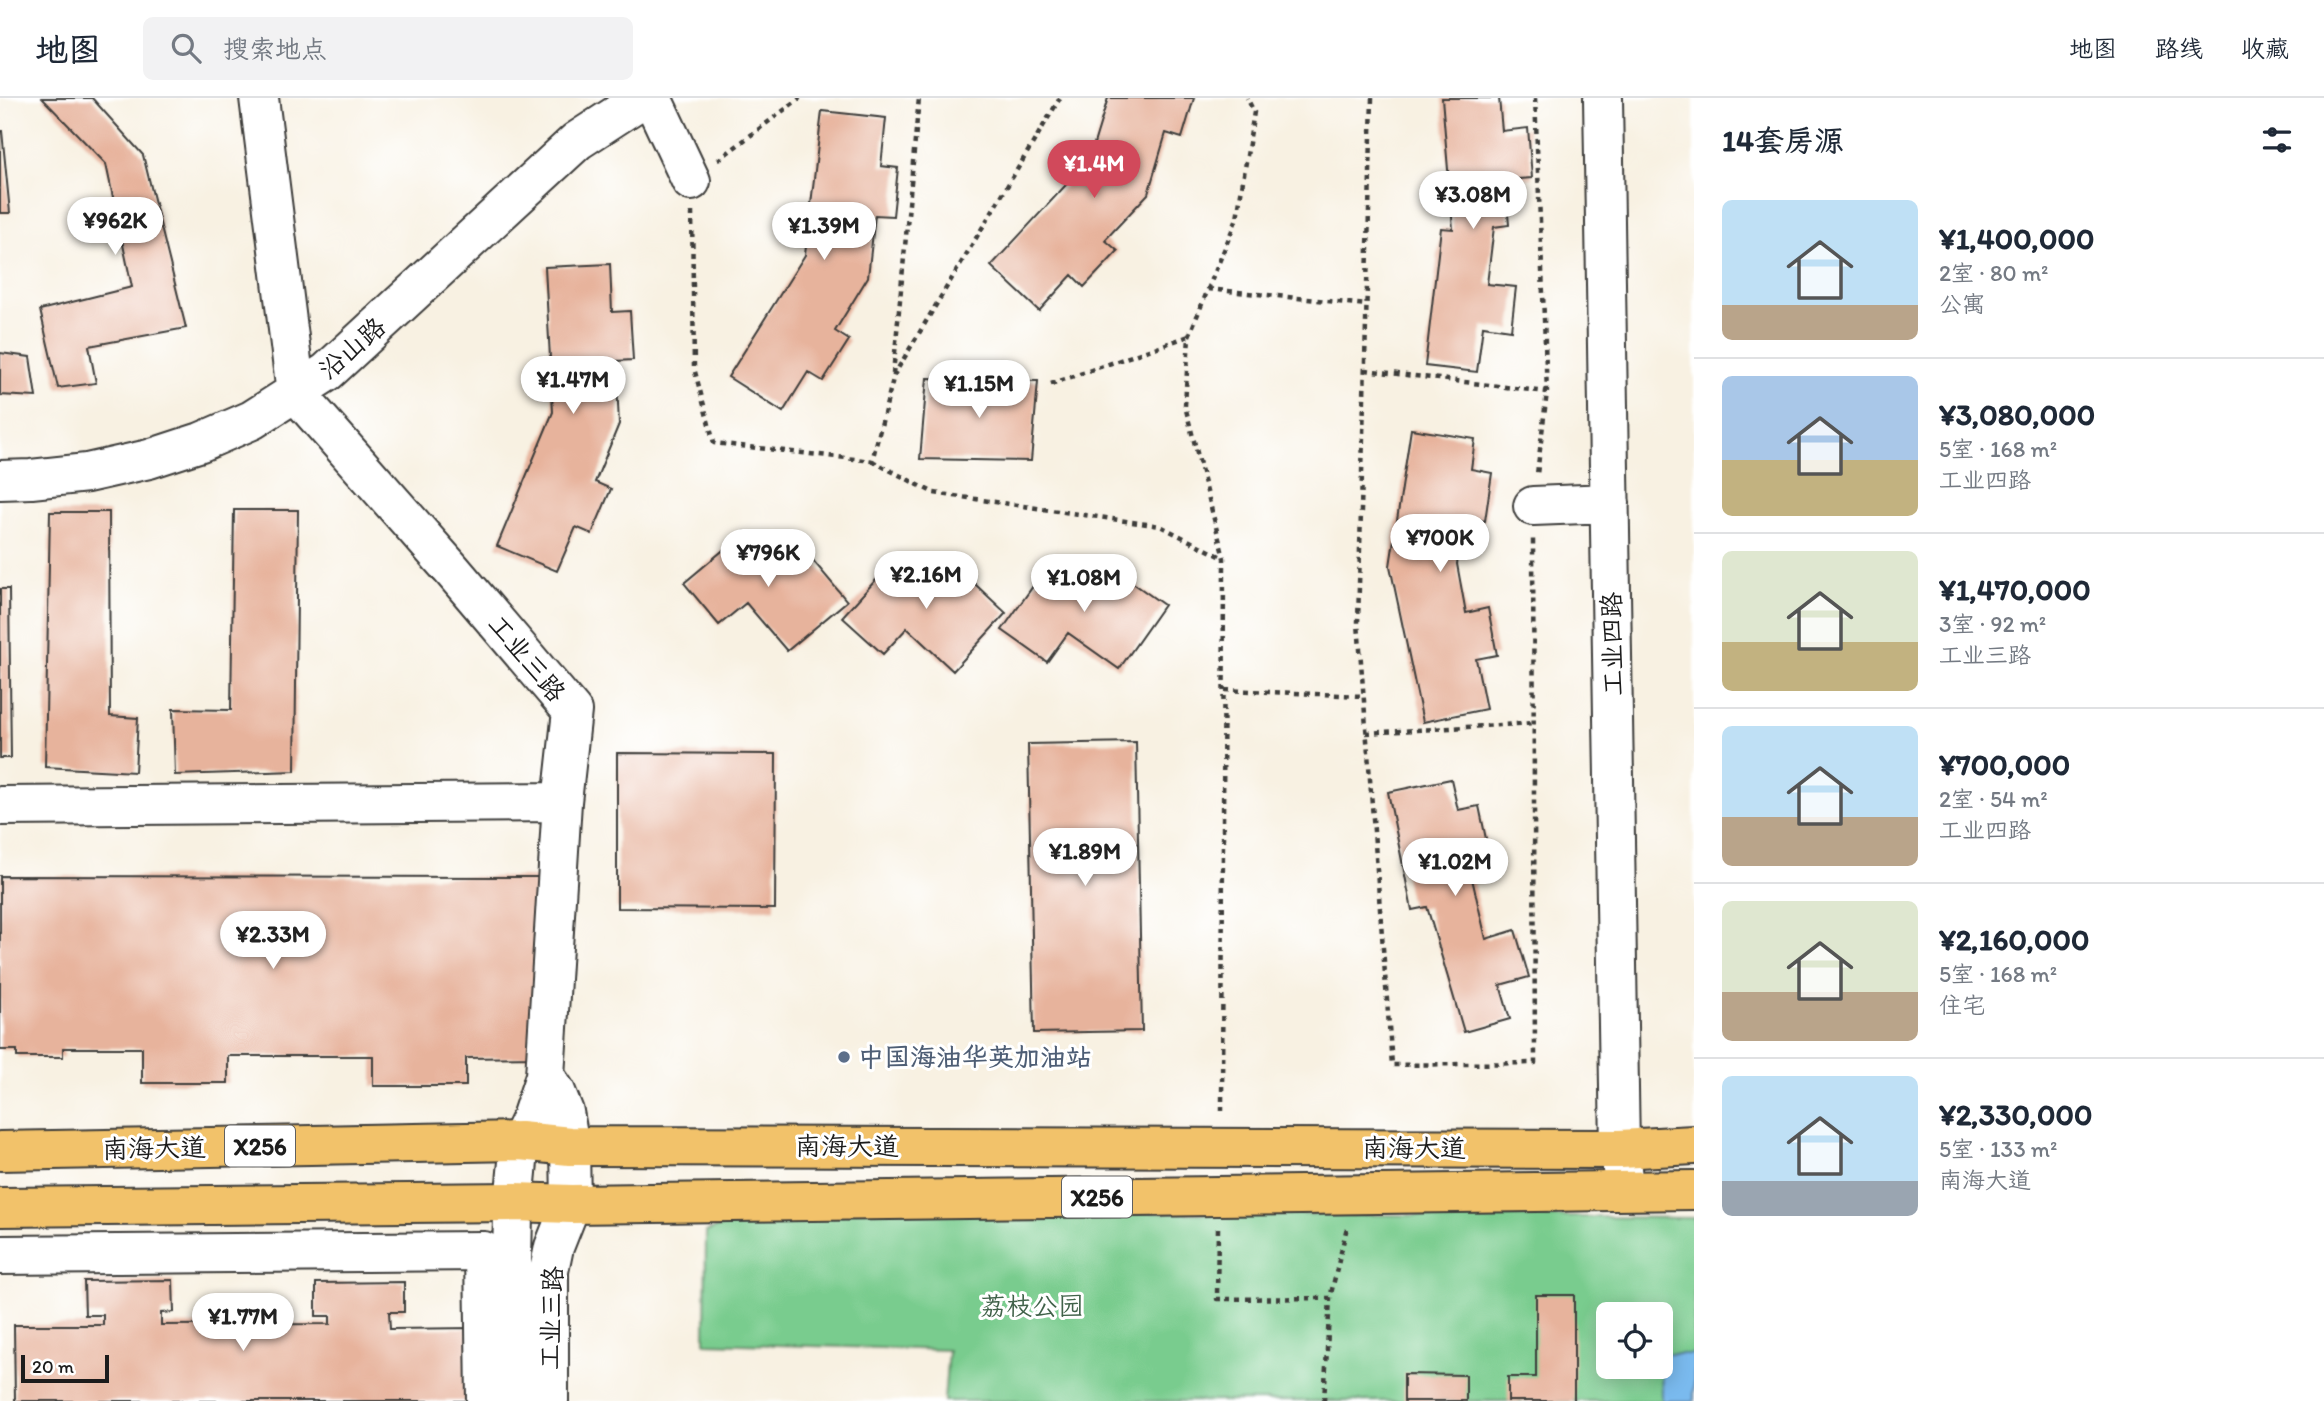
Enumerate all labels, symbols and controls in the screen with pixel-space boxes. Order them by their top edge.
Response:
search box [143,17,633,80]
icon: search [167,29,205,67]
text: 地图 [35,30,101,69]
text: 搜索地点 [223,33,327,65]
text: 地图 [2069,34,2117,63]
text: 路线 [2155,34,2203,63]
text: 收藏 [2241,34,2289,63]
icon: filters [2258,121,2296,159]
text: 14套房源 [1722,122,1844,159]
pin: ¥1.4M [1045,140,1143,200]
text: ¥1.4M [1063,149,1125,177]
pin: ¥3.08M [1416,172,1530,231]
text: ¥3.08M [1435,180,1511,208]
pin: ¥962K [66,198,164,257]
pin: ¥1.39M [767,202,881,262]
text: ¥962K [83,206,147,234]
text: ¥1.39M [788,211,860,239]
text: ¥1,400,000 [1939,220,2094,257]
icon: home [1778,228,1862,312]
text: 2室 · 80 m² [1939,259,2048,287]
text: 公寓 [1939,290,1985,318]
street label: 沿山路 [312,310,392,386]
pin: ¥1.47M [516,356,630,416]
pin: ¥1.15M [922,360,1036,420]
text: ¥1.47M [537,365,609,393]
text: ¥1.15M [944,369,1014,397]
text: ¥3,080,000 [1939,396,2095,433]
icon: home [1778,404,1862,488]
text: 5室 · 168 m² [1939,435,2057,463]
text: 工业四路 [1939,466,2031,494]
pin: ¥700K [1391,514,1489,574]
text: ¥700K [1406,523,1474,551]
pin: ¥796K [719,530,817,589]
text: ¥796K [736,538,800,566]
pin: ¥2.16M [869,552,983,611]
pin: ¥1.08M [1027,554,1141,614]
text: ¥2.16M [890,560,962,588]
text: ¥1.08M [1047,563,1121,591]
text: ¥1,470,000 [1939,571,2091,608]
icon: home [1778,579,1862,663]
street label: 工业四路 [1595,592,1629,696]
street label: 工业三路 [481,608,573,708]
text: 3室 · 92 m² [1939,610,2046,638]
text: 工业三路 [1939,641,2031,669]
text: ¥700,000 [1939,746,2070,783]
icon: home [1778,754,1862,838]
text: 2室 · 54 m² [1939,785,2048,813]
text: 工业四路 [1939,816,2031,844]
pin: ¥1.89M [1028,828,1142,888]
text: ¥1.89M [1049,837,1121,865]
pin: ¥1.02M [1398,838,1512,898]
text: ¥1.02M [1418,847,1492,875]
pin: ¥2.33M [216,912,330,971]
text: ¥2.33M [236,920,310,948]
text: ¥2,160,000 [1939,921,2090,958]
icon: home [1778,929,1862,1013]
text: 5室 · 168 m² [1939,960,2057,988]
text: 住宅 [1939,991,1985,1019]
place label: 中国海油华英加油站 [858,1041,1092,1073]
marker: 中国海油华英加油站 [836,1049,852,1065]
text: ¥2,330,000 [1939,1096,2092,1133]
icon: home [1778,1104,1862,1188]
road number: X256 [225,1126,295,1166]
street label: 南海大道 [795,1130,899,1162]
street label: 南海大道 [102,1131,206,1165]
street label: 南海大道 [1362,1132,1466,1164]
text: 5室 · 133 m² [1939,1135,2057,1163]
text: 南海大道 [1939,1166,2031,1194]
road number: X256 [1062,1176,1132,1218]
street label: 工业三路 [533,1265,569,1371]
park label: 荔枝公园 [980,1290,1084,1322]
pin: ¥1.77M [186,1294,300,1353]
text: ¥1.77M [208,1302,278,1330]
map controls [1596,1302,1673,1379]
button: locate [1596,1302,1673,1379]
scale bar [21,1352,108,1384]
text: 20 m [32,1355,74,1378]

